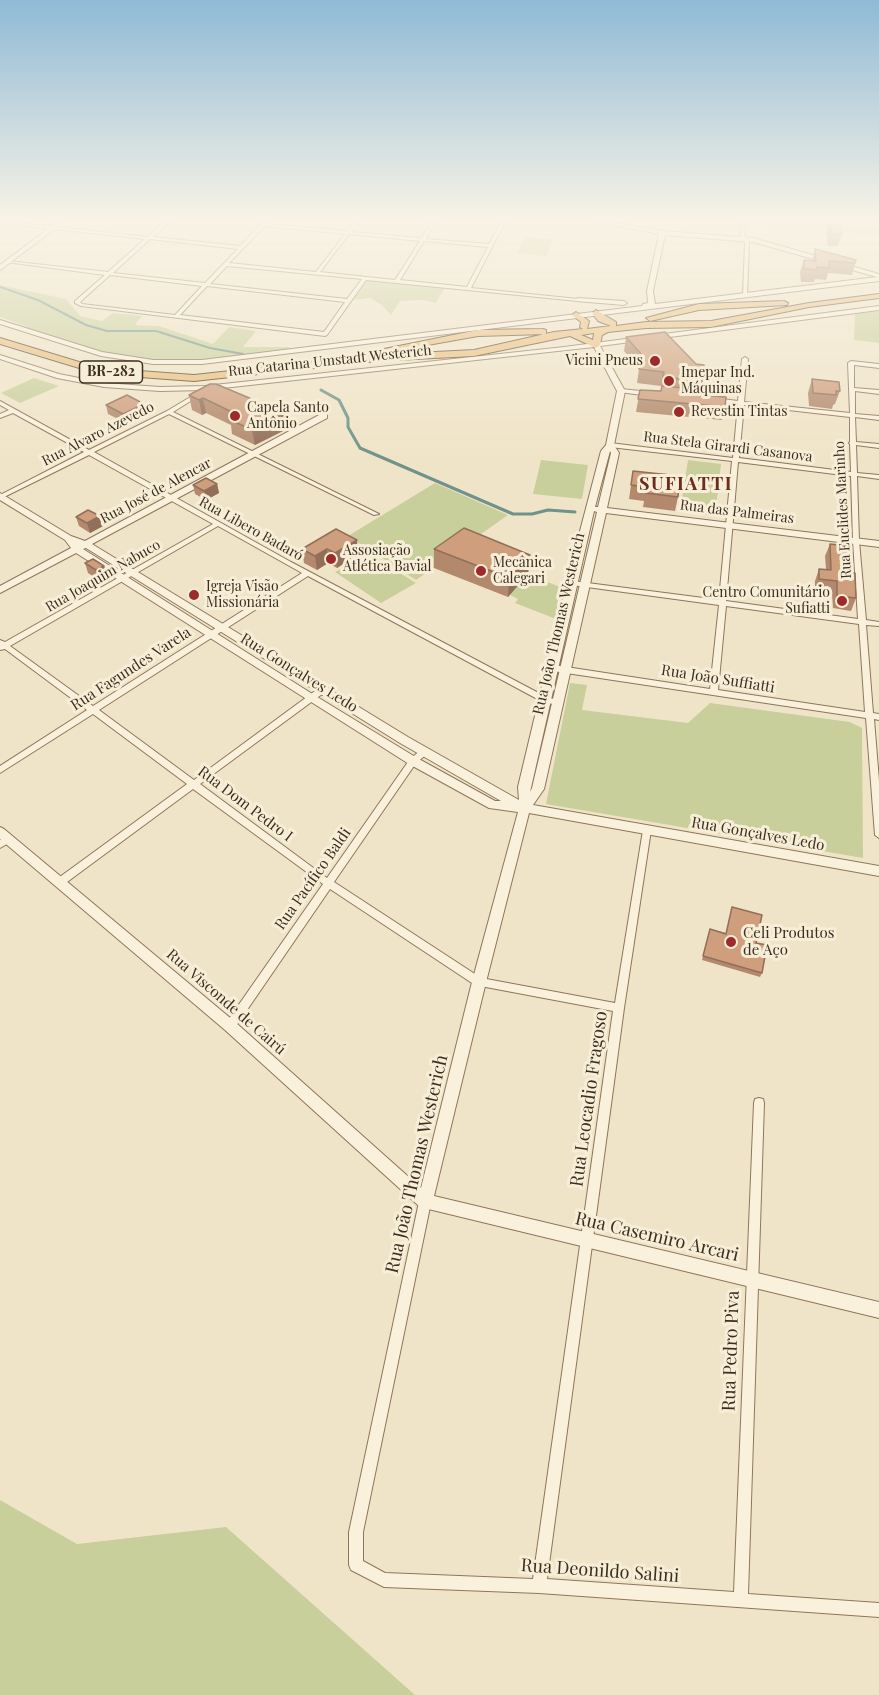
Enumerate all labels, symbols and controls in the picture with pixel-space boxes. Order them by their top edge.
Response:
street label: Rua Catarina Umstadt Westerich [228,342,432,380]
place label: Vicini Pneus [566,353,643,369]
marker: Vicini Pneus [648,354,662,368]
road number: BR-282 [80,361,142,383]
place label: Imepar Ind. Máquinas [681,365,755,398]
marker: Imepar Ind. Máquinas [662,374,676,388]
street label: Rua Alvaro Azevedo [39,398,157,470]
place label: Capela Santo Antônio [247,400,329,432]
place label: Revestin Tintas [691,404,787,420]
marker: Revestin Tintas [672,405,686,419]
marker: Capela Santo Antônio [228,409,242,423]
street label: Rua Stela Girardi Casanova [643,428,813,466]
street label: Rua Euclides Marinho [831,441,855,579]
street label: Rua José de Alencar [98,455,214,527]
district label: SUFIATTI [639,473,733,495]
street label: Rua Libero Badaró [196,493,306,565]
street label: Rua das Palmeiras [679,497,795,527]
street label: Rua João Thomas Westerich [529,531,589,717]
street label: Rua Joaquim Nabuco [43,536,163,616]
place label: Assosiação Atlética Bavial [343,543,432,576]
marker: Assosiação Atlética Bavial [324,552,338,566]
place label: Mecânica Calegari [493,555,552,588]
marker: Mecânica Calegari [474,564,488,578]
place label: Igreja Visão Missionária [206,579,279,612]
place label: Centro Comunitário Sufiatti [703,585,830,618]
marker: Igreja Visão Missionária [187,588,201,602]
marker: Centro Comunitário Sufiatti [835,594,849,608]
street label: Rua Fagundes Varela [68,623,194,715]
street label: Rua Gonçalves Ledo [237,630,361,716]
street label: Rua João Suffiatti [660,661,776,697]
street label: Rua Dom Pedro I [194,762,296,846]
street label: Rua Gonçalves Ledo [690,813,826,855]
street label: Rua Pacífico Baldi [271,825,355,933]
place label: Celi Produtos de Aço [743,924,834,959]
marker: Celi Produtos de Aço [724,935,738,949]
street label: Rua Visconde de Cairú [163,945,289,1059]
street label: Rua Leocadio Fragoso [566,1010,612,1188]
street label: Rua João Thomas Westerich [381,1053,453,1275]
street label: Rua Casemiro Arcari [573,1208,741,1266]
street label: Rua Pedro Piva [718,1290,744,1412]
street label: Rua Deonildo Salini [520,1555,680,1587]

